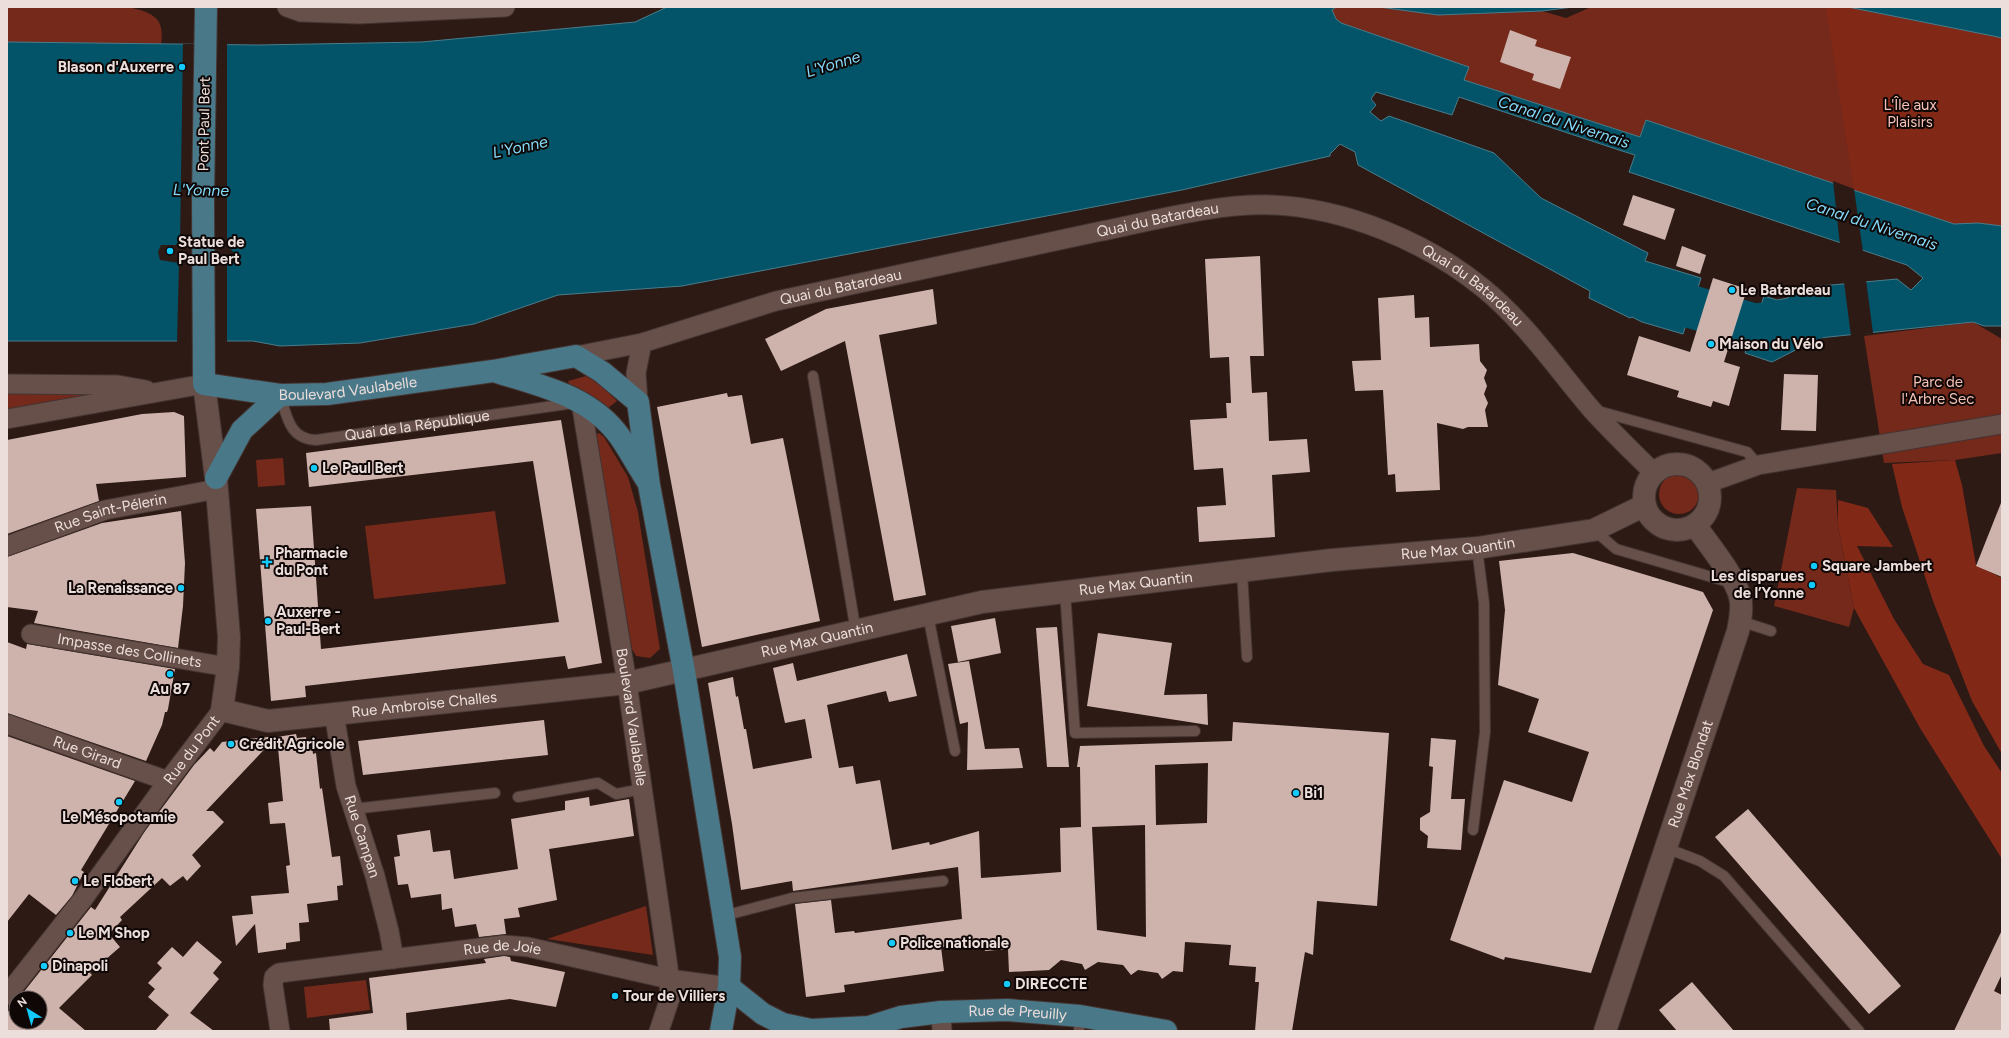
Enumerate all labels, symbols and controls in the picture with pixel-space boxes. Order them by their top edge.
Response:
water label: L'Yonne [803,47,863,81]
place label: Blason d'Auxerre [58,58,175,76]
marker: Blason d'Auxerre [177,62,187,72]
street label: Pont Paul Bert [194,76,214,171]
water label: Canal du Nivernais [1496,92,1633,152]
park label: L'Île aux Plaisirs [1883,96,1937,131]
water label: L'Yonne [491,132,550,162]
water label: L'Yonne [173,180,229,200]
water label: Canal du Nivernais [1804,194,1941,254]
street label: Quai du Batardeau [1095,199,1220,241]
place label: Statue de Paul Bert [178,233,245,268]
street label: Quai du Batardeau [1419,241,1527,330]
marker: Statue de Paul Bert [165,246,175,256]
street label: Quai du Batardeau [778,265,903,309]
place label: Le Batardeau [1740,281,1830,299]
marker: Le Batardeau [1727,285,1737,295]
place label: Maison du Vélo [1719,335,1824,353]
marker: Maison du Vélo [1706,339,1716,349]
street label: Boulevard Vaulabelle [278,373,418,404]
park label: Parc de l'Arbre Sec [1902,373,1974,408]
street label: Quai de la République [344,406,491,445]
place label: Le Paul Bert [322,459,404,477]
marker: Le Paul Bert [309,463,319,473]
street label: Rue Saint-Pélerin [52,490,168,537]
street label: Rue Max Quantin [1400,533,1516,563]
place label: Pharmacie du Pont [275,544,348,579]
marker: Pharmacie du Pont [262,557,272,567]
place label: Square Jambert [1822,557,1932,575]
marker: Square Jambert [1809,561,1819,571]
place label: Les disparues de l’Yonne [1711,567,1805,602]
street label: Rue Max Quantin [1078,568,1194,599]
place label: La Renaissance [68,579,174,597]
marker: Les disparues de l’Yonne [1807,580,1817,590]
marker: La Renaissance [176,583,186,593]
place label: Auxerre - Paul-Bert [276,603,341,638]
marker: Auxerre - Paul-Bert [263,616,273,626]
street label: Rue Max Quantin [759,618,875,661]
street label: Impasse des Collinets [56,630,203,671]
street label: Boulevard Vaulabelle [612,647,651,787]
marker: Au 87 [165,669,175,679]
place label: Au 87 [150,680,190,698]
street label: Rue Ambroise Challes [350,688,498,721]
street label: Rue du Pont [160,712,224,788]
street label: Rue Max Blondat [1664,717,1717,830]
street label: Rue Girard [51,732,124,773]
place label: Crédit Agricole [239,735,345,753]
marker: Crédit Agricole [226,739,236,749]
place label: Bi1 [1304,784,1323,802]
marker: Bi1 [1291,788,1301,798]
street label: Rue Campan [341,793,384,880]
marker: Le Mésopotamie [114,797,124,807]
place label: Le Mésopotamie [62,808,177,826]
place label: Le Flobert [83,872,153,890]
marker: Le Flobert [70,876,80,886]
place label: Le M Shop [78,924,150,942]
marker: Le M Shop [65,928,75,938]
place label: Police nationale [900,934,1010,952]
street label: Rue de Joie [462,936,543,959]
marker: Police nationale [887,938,897,948]
place label: Dinapoli [52,957,108,975]
marker: Dinapoli [39,961,49,971]
place label: DIRECCTE [1015,975,1088,993]
marker: DIRECCTE [1002,979,1012,989]
place label: Tour de Villiers [623,987,725,1005]
north arrow [8,990,48,1030]
marker: Tour de Villiers [610,991,620,1001]
text: N [15,995,30,1010]
street label: Rue de Preuilly [968,1001,1068,1024]

